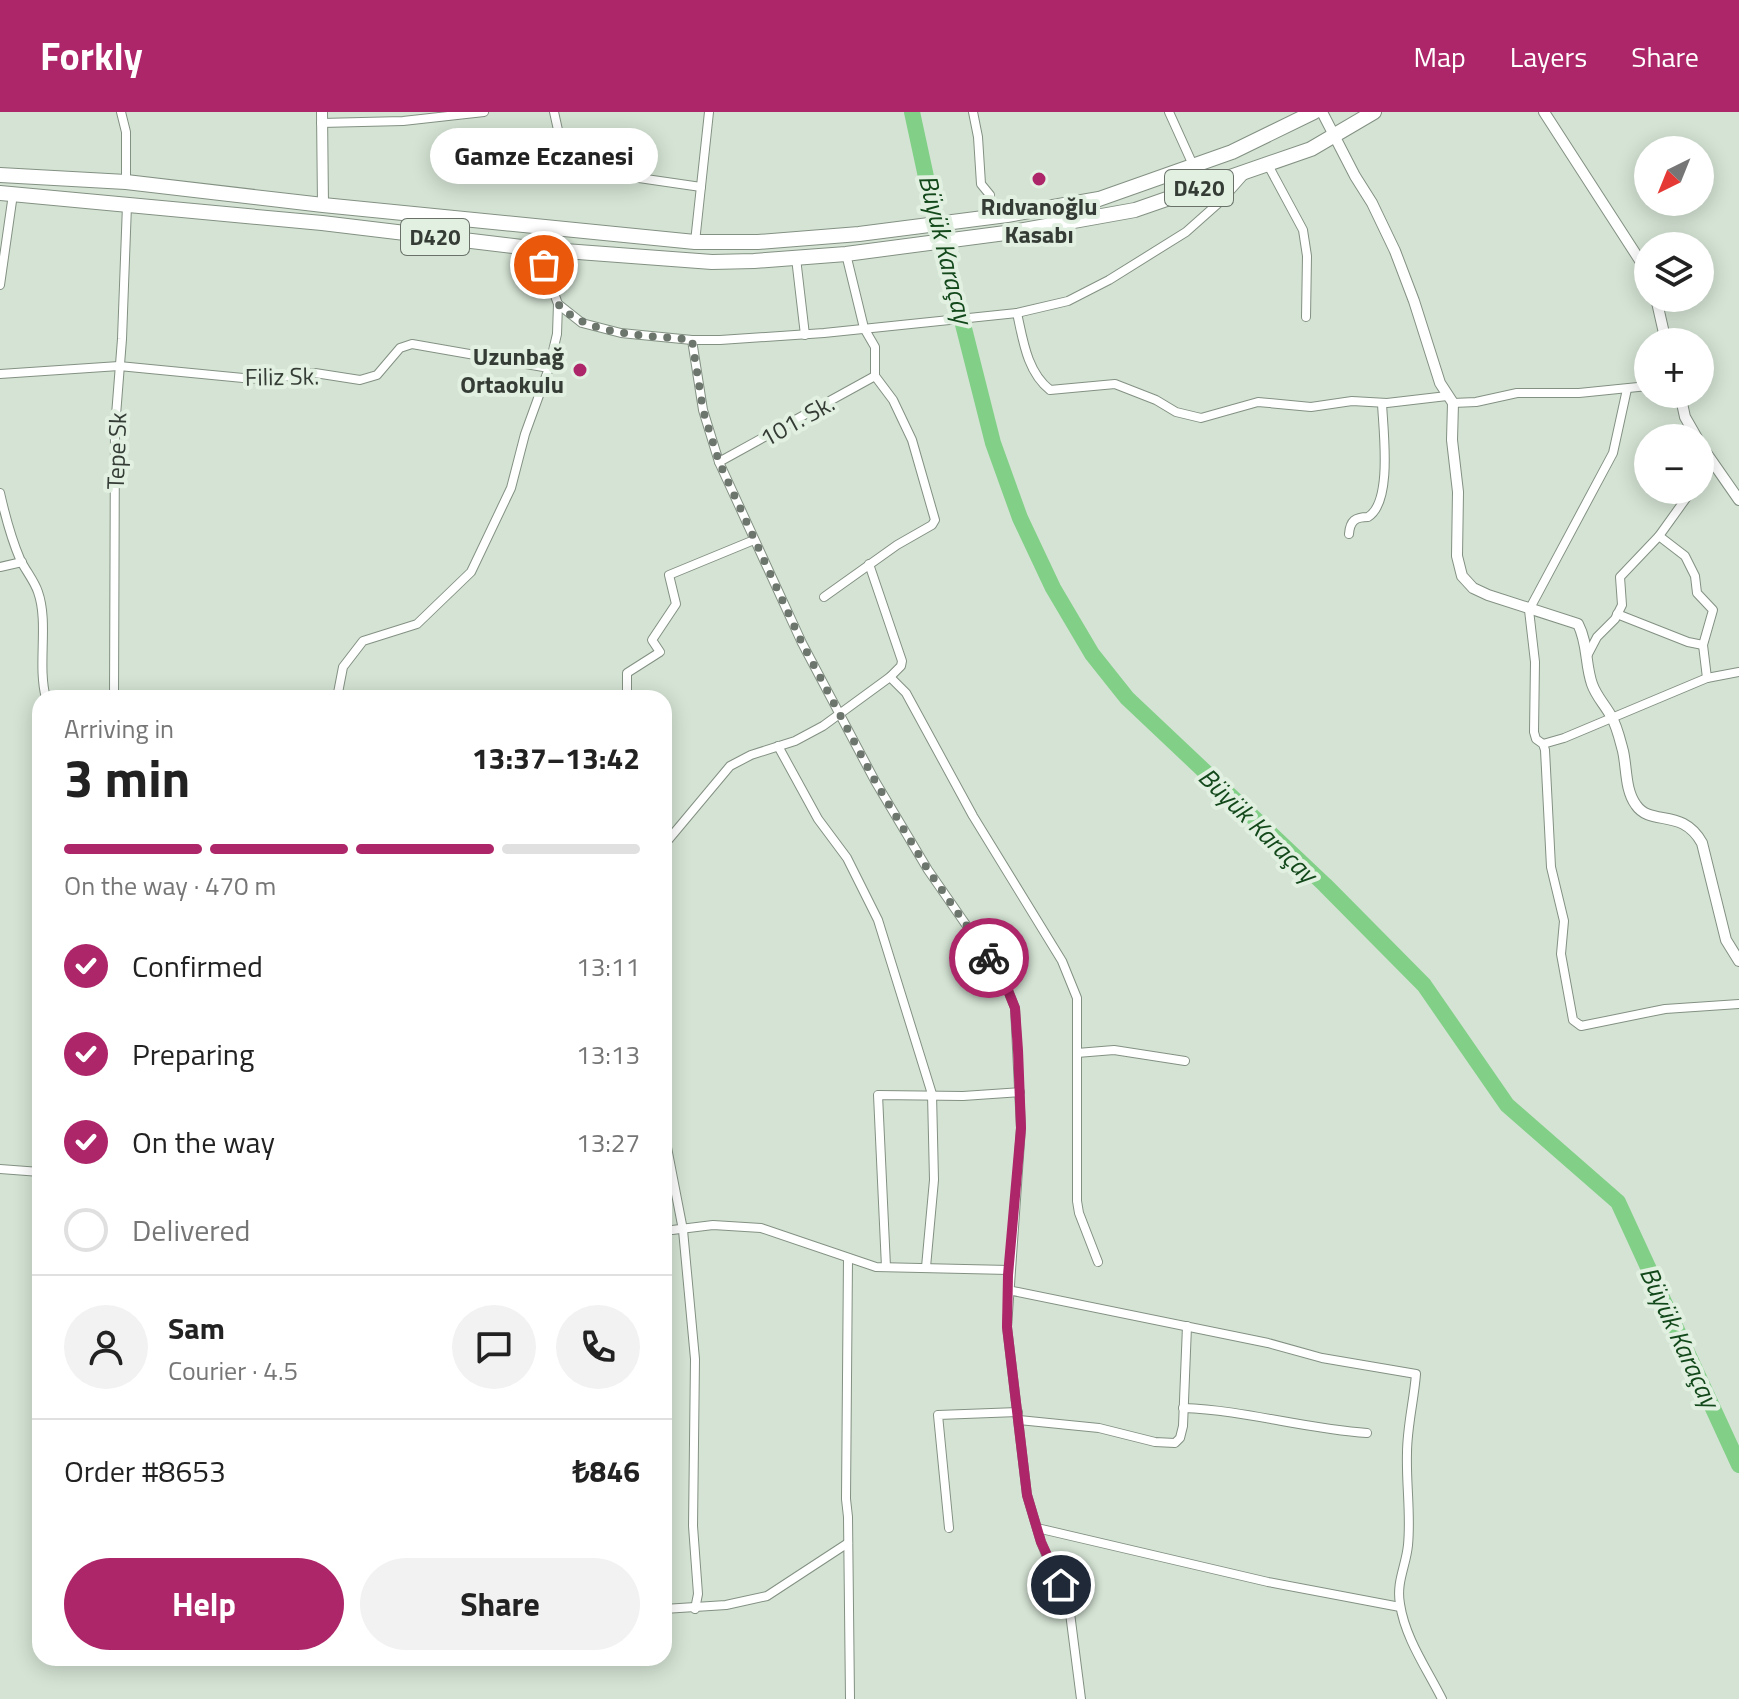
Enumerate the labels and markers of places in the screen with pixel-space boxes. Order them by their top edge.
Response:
callout: Gamze Eczanesi [430,129,658,185]
marker: Rıdvanoğlu Kasabı [1030,170,1048,188]
place label: Rıdvanoğlu Kasabı [981,188,1097,252]
pin [510,231,578,299]
place label: Uzunbağ Ortaokulu [460,338,564,402]
marker: Uzunbağ Ortaokulu [571,361,589,379]
pin [1027,1551,1095,1619]

